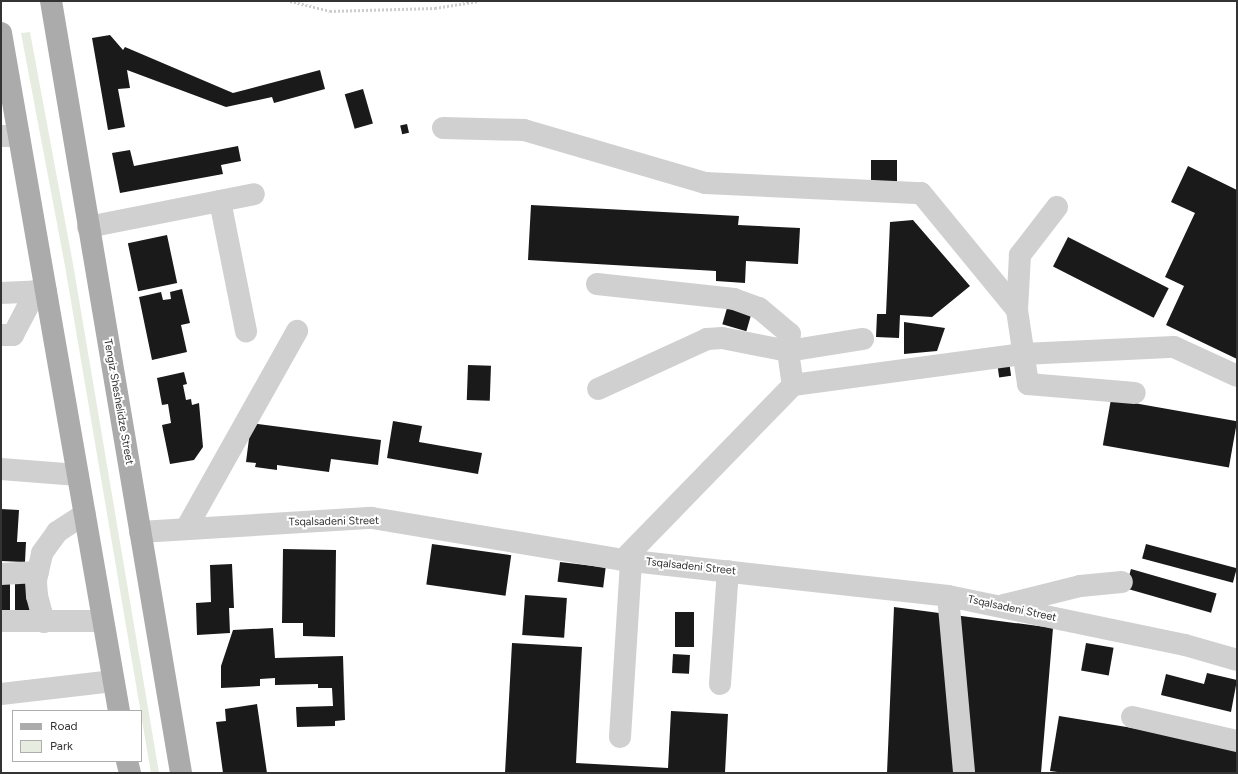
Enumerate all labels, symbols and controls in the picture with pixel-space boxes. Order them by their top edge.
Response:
street label: Tengiz Sheshelidze Street [100,338,136,466]
street label: Tsqalsadeni Street [289,515,379,529]
street label: Tsqalsadeni Street [645,556,737,578]
street label: Tsqalsadeni Street [966,593,1058,625]
legend [12,710,142,762]
text: Road [50,719,78,733]
text: Park [50,739,73,753]

